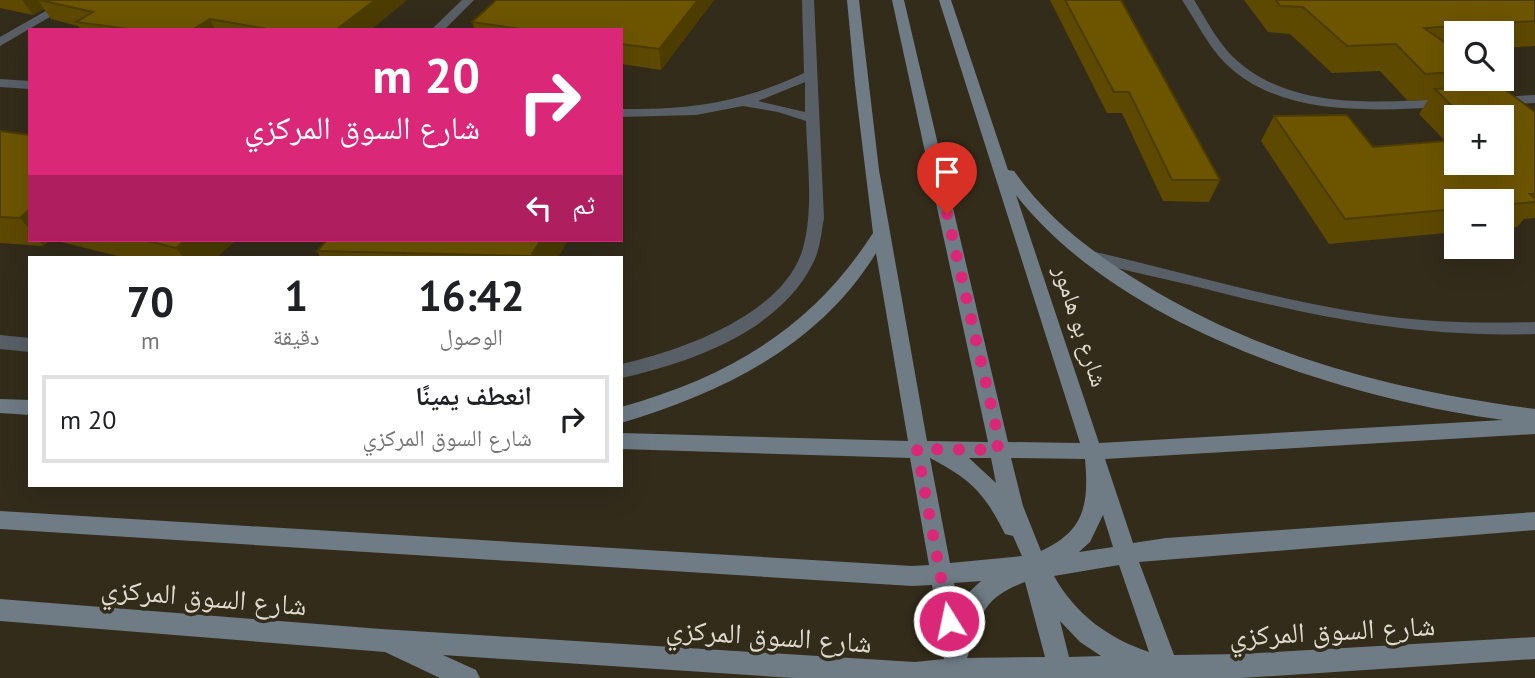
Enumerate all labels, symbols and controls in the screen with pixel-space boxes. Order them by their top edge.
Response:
map controls [1444,21,1514,259]
button: search [1444,21,1514,91]
text: 20 m [373,43,480,107]
icon: right [504,56,595,147]
button: + [1444,105,1514,175]
text: شارع السوق المركزي [244,106,480,148]
pin [917,142,977,214]
icon: arrive [928,153,966,191]
text: ثم [572,188,595,221]
icon: left [520,189,558,227]
button: − [1444,189,1514,259]
street label: شارع بو هامور [1046,260,1115,391]
text: 1 [284,268,308,323]
text: 16:42 [418,268,525,323]
text: 70 [127,274,174,329]
text: دقيقة [273,322,319,351]
text: الوصول [439,322,503,351]
text: m [141,326,160,355]
text: انعطف يمينًا [415,379,532,412]
icon: right [553,400,591,438]
text: 20 m [60,403,116,436]
text: شارع السوق المركزي [363,423,532,452]
street label: شارع السوق المركزي [99,569,308,629]
position arrow [912,584,986,658]
street label: شارع السوق المركزي [1228,606,1436,659]
street label: شارع السوق المركزي [664,609,873,666]

